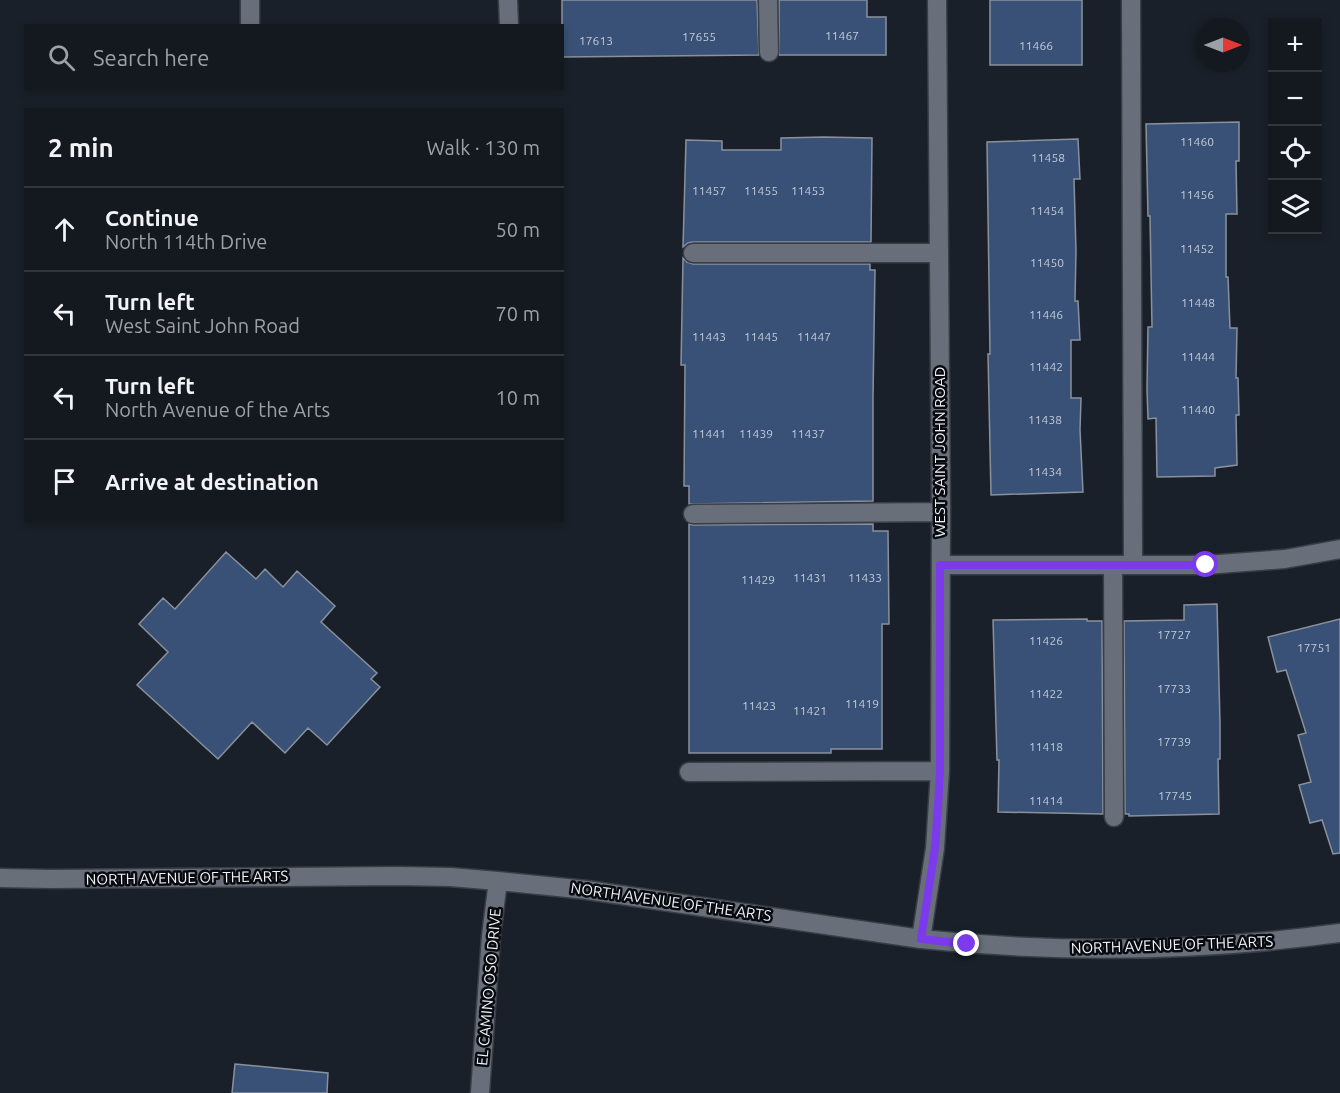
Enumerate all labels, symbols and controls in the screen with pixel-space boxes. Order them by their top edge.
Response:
north arrow [1196,18,1250,72]
map controls [1268,18,1322,234]
button: + [1268,18,1322,72]
search box [24,24,564,90]
house number: 11467 [825,29,859,42]
house number: 17655 [682,30,716,43]
house number: 17613 [579,34,613,47]
house number: 11466 [1019,39,1053,52]
icon: search [45,41,78,74]
text: Search here [93,45,209,70]
button: − [1268,72,1322,126]
button: locate [1268,126,1322,180]
text: 2 min [48,133,114,162]
house number: 11460 [1180,135,1214,148]
text: Walk · 130 m [427,136,540,159]
house number: 11458 [1031,151,1065,164]
button: layers [1268,180,1322,234]
house number: 11457 [692,184,726,197]
house number: 11455 [744,184,778,197]
house number: 11453 [791,184,825,197]
house number: 11456 [1180,188,1214,201]
house number: 11454 [1030,204,1064,217]
text: Continue [105,205,199,230]
icon: ahead [48,213,81,246]
text: 50 m [496,218,540,241]
text: North 114th Drive [105,230,267,253]
house number: 11452 [1180,242,1214,255]
house number: 11450 [1030,256,1064,269]
text: Turn left [105,289,195,314]
house number: 11448 [1181,296,1215,309]
icon: left [48,297,81,330]
text: 70 m [496,302,540,325]
house number: 11446 [1029,308,1063,321]
text: West Saint John Road [105,314,300,337]
house number: 11443 [692,330,726,343]
house number: 11445 [744,330,778,343]
house number: 11447 [797,330,831,343]
house number: 11444 [1181,350,1215,363]
house number: 11442 [1029,360,1063,373]
street label: WEST SAINT JOHN ROAD [931,367,948,537]
text: Turn left [105,373,195,398]
icon: left [48,381,81,414]
text: 10 m [496,386,540,409]
text: North Avenue of the Arts [105,398,330,421]
house number: 11440 [1181,403,1215,416]
house number: 11438 [1028,413,1062,426]
house number: 11441 [692,427,726,440]
house number: 11439 [739,427,773,440]
house number: 11437 [791,427,825,440]
icon: arrive [48,465,81,498]
house number: 11434 [1028,465,1062,478]
text: Arrive at destination [105,469,319,494]
route start [1192,551,1218,577]
house number: 11431 [793,571,827,584]
house number: 11433 [848,571,882,584]
house number: 11429 [741,573,775,586]
house number: 17727 [1157,628,1191,641]
house number: 11426 [1029,634,1063,647]
house number: 17751 [1297,641,1331,654]
house number: 17733 [1157,682,1191,695]
house number: 11422 [1029,687,1063,700]
house number: 11419 [845,697,879,710]
house number: 11423 [742,699,776,712]
house number: 11421 [793,704,827,717]
house number: 17739 [1157,735,1191,748]
house number: 11418 [1029,740,1063,753]
house number: 17745 [1158,789,1192,802]
house number: 11414 [1029,794,1063,807]
street label: NORTH AVENUE OF THE ARTS [86,867,289,888]
street label: NORTH AVENUE OF THE ARTS [570,879,773,924]
street label: EL CAMINO OSO DRIVE [473,908,504,1066]
route end [953,930,979,956]
street label: NORTH AVENUE OF THE ARTS [1070,932,1274,957]

